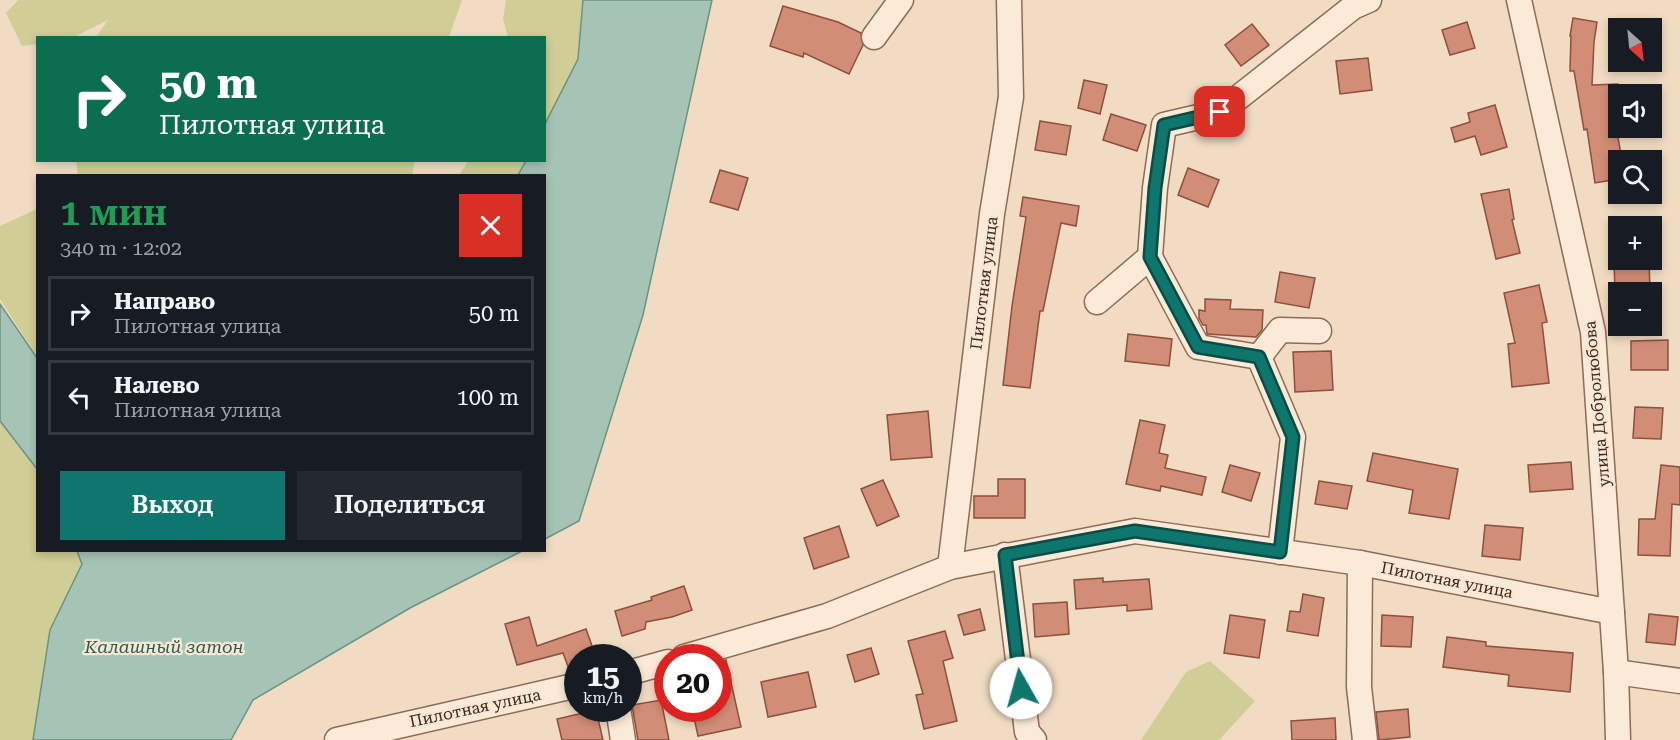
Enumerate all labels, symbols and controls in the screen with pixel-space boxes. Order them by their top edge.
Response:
north arrow [1608,18,1662,72]
map controls [1608,18,1662,336]
text: 50 m [159,59,257,108]
icon: right [60,60,138,138]
button: sound [1608,84,1662,138]
pin [1194,86,1245,137]
icon: arrive [1203,95,1236,128]
text: Пилотная улица [159,109,385,141]
button: search [1608,150,1662,204]
text: 1 мин [60,192,167,234]
button: close [459,194,522,257]
street label: Пилотная улица [966,215,1002,351]
button: + [1608,216,1662,270]
text: 340 m · 12:02 [60,236,182,260]
button: − [1608,282,1662,336]
text: Направо [114,289,215,314]
icon: right [63,297,96,330]
text: 50 m [469,301,519,326]
text: Пилотная улица [114,314,281,338]
street label: улица Добролюбова [1580,320,1614,488]
text: Налево [114,373,200,398]
icon: left [63,381,96,414]
text: 100 m [456,385,519,410]
text: Пилотная улица [114,398,281,422]
button: Выход [60,471,285,540]
button: Поделиться [297,471,522,540]
street label: Пилотная улица [1379,558,1515,602]
water label: Калашный затон [83,636,244,657]
speed limit sign: 20 [654,644,732,722]
position arrow [989,656,1053,720]
text: 15 [586,658,620,693]
street label: Пилотная улица [408,685,543,731]
text: km/h [583,689,623,707]

